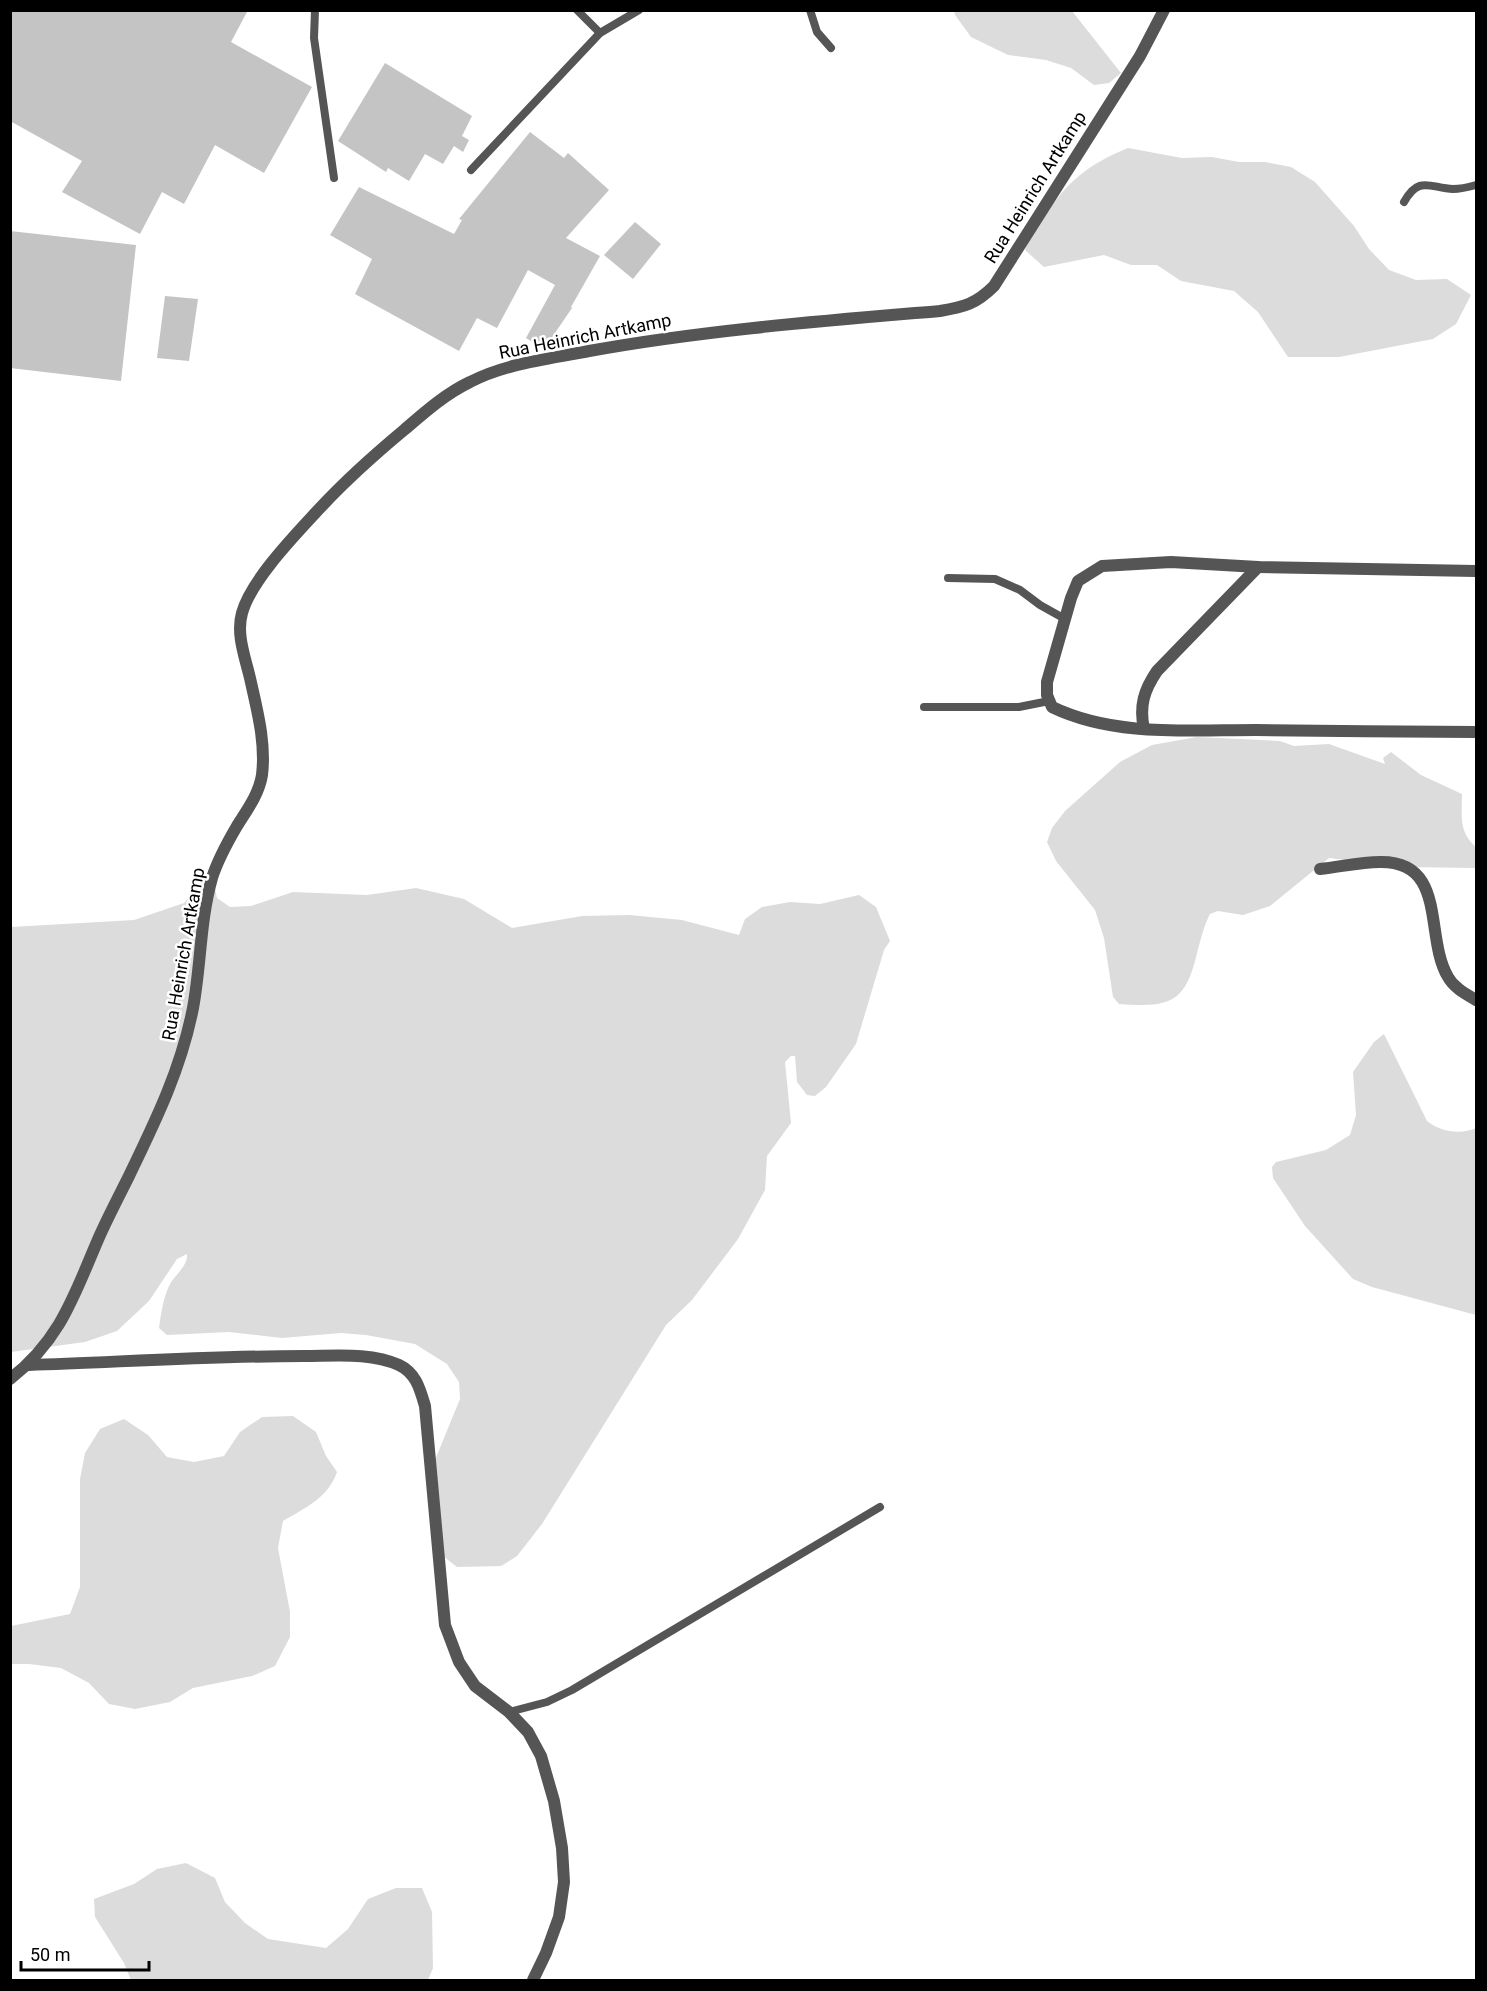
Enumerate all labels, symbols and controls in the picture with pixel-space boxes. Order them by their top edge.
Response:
street label: Rua Heinrich Artkamp [980,107,1090,267]
street label: Rua Heinrich Artkamp [497,309,673,363]
street label: Rua Heinrich Artkamp [157,866,209,1042]
scale bar [21,1934,148,1972]
text: 50 m [30,1944,70,1965]

